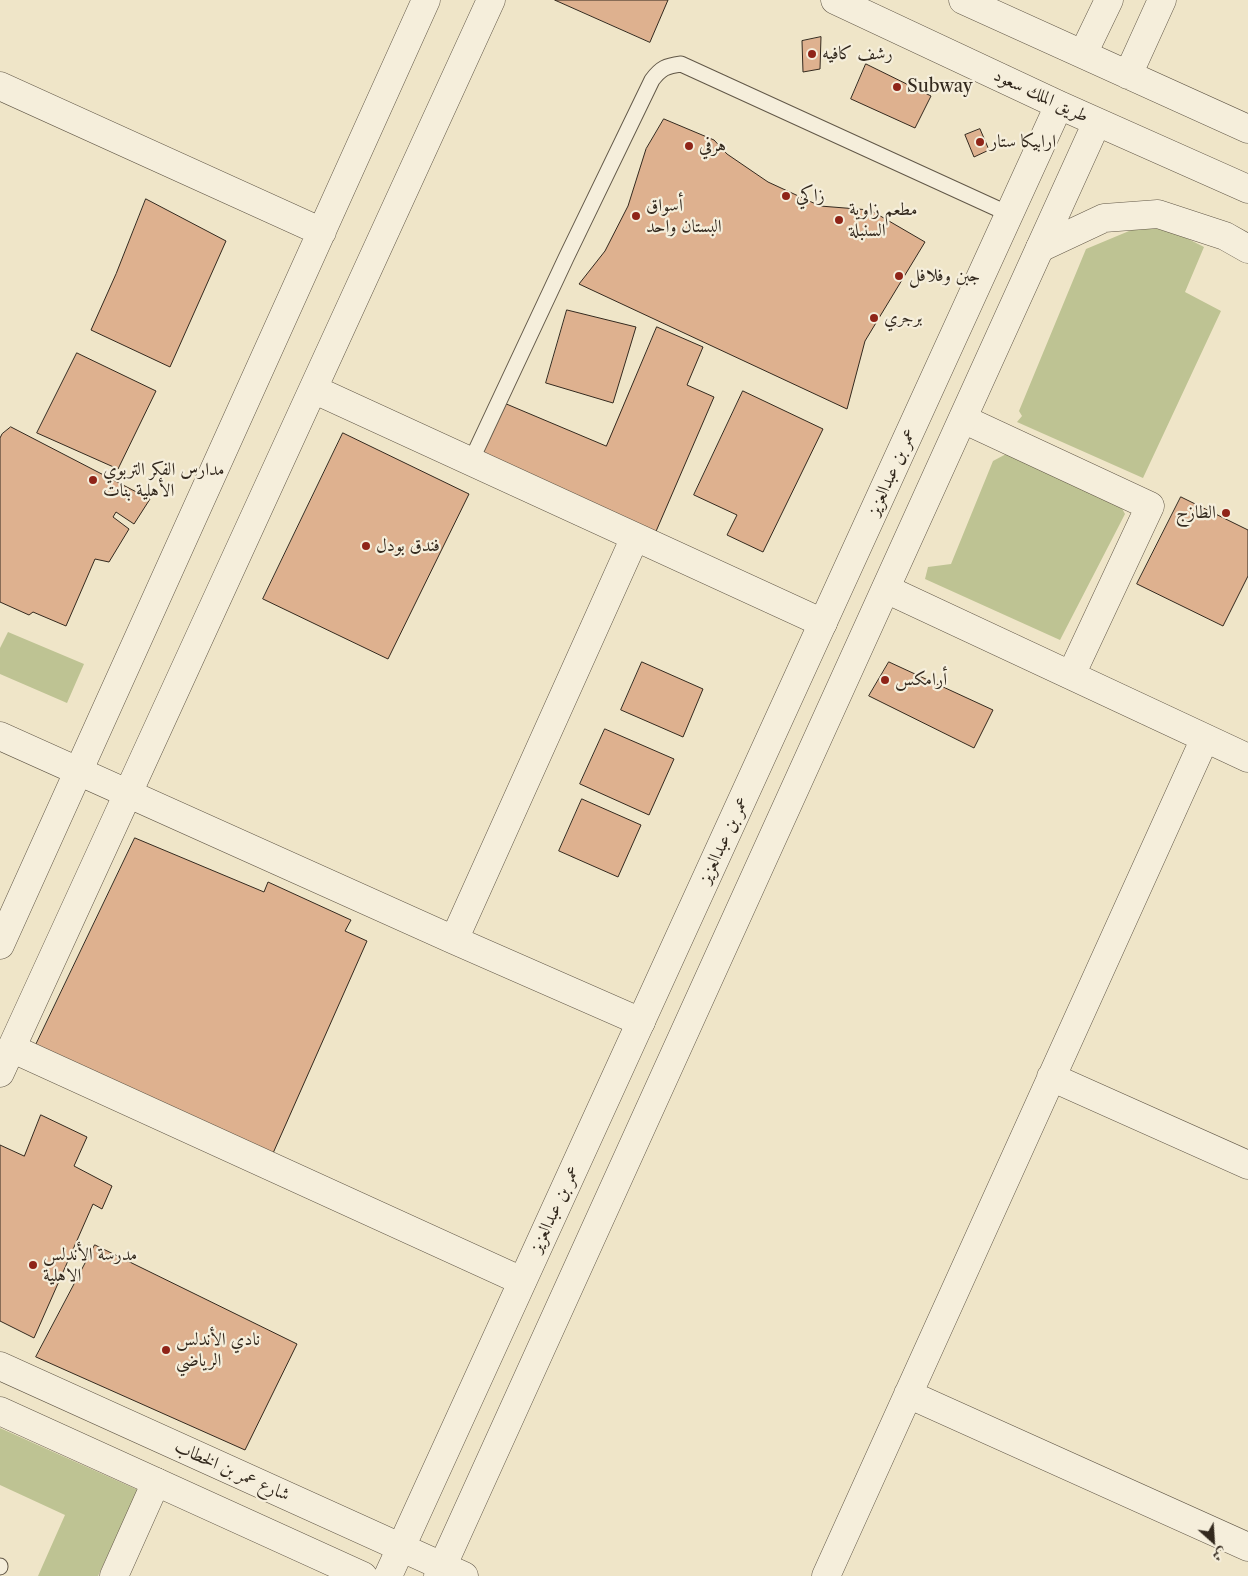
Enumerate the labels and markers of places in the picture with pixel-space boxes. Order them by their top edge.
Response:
place label: رشف كافيه [822,43,893,65]
marker: رشف كافيه [806,48,818,60]
place label: Subway [907,76,973,98]
marker: Subway [891,81,903,93]
place label: ارابيكا ستار [990,131,1056,153]
place label: هرفي [699,135,726,157]
marker: ارابيكا ستار [974,136,986,148]
marker: هرفي [683,140,695,152]
place label: زاكي [796,185,825,207]
marker: زاكي [780,190,792,202]
place label: أسواق البستان واحد [646,195,722,238]
place label: مطعم زاوية السنبلة [849,199,917,242]
marker: أسواق البستان واحد [630,210,642,222]
marker: مطعم زاوية السنبلة [833,214,845,226]
place label: جبن وفلافل [909,265,980,287]
marker: جبن وفلافل [893,270,905,282]
place label: برجري [884,307,922,329]
marker: برجري [868,312,880,324]
place label: مدارس الفكر التربوي الأهلية بنات [103,459,225,502]
marker: مدارس الفكر التربوي الأهلية بنات [87,474,99,486]
place label: الطازج [1176,502,1216,524]
marker: الطازج [1220,507,1232,519]
place label: فندق بودل [376,535,440,557]
marker: فندق بودل [360,540,372,552]
place label: أرامكس [895,669,947,691]
marker: أرامكس [879,674,891,686]
place label: مدرسة الأندلس الاهلية [43,1244,137,1286]
marker: مدرسة الأندلس الاهلية [27,1259,39,1271]
place label: نادي الأندلس الرياضي [176,1329,260,1372]
marker: نادي الأندلس الرياضي [160,1344,172,1356]

